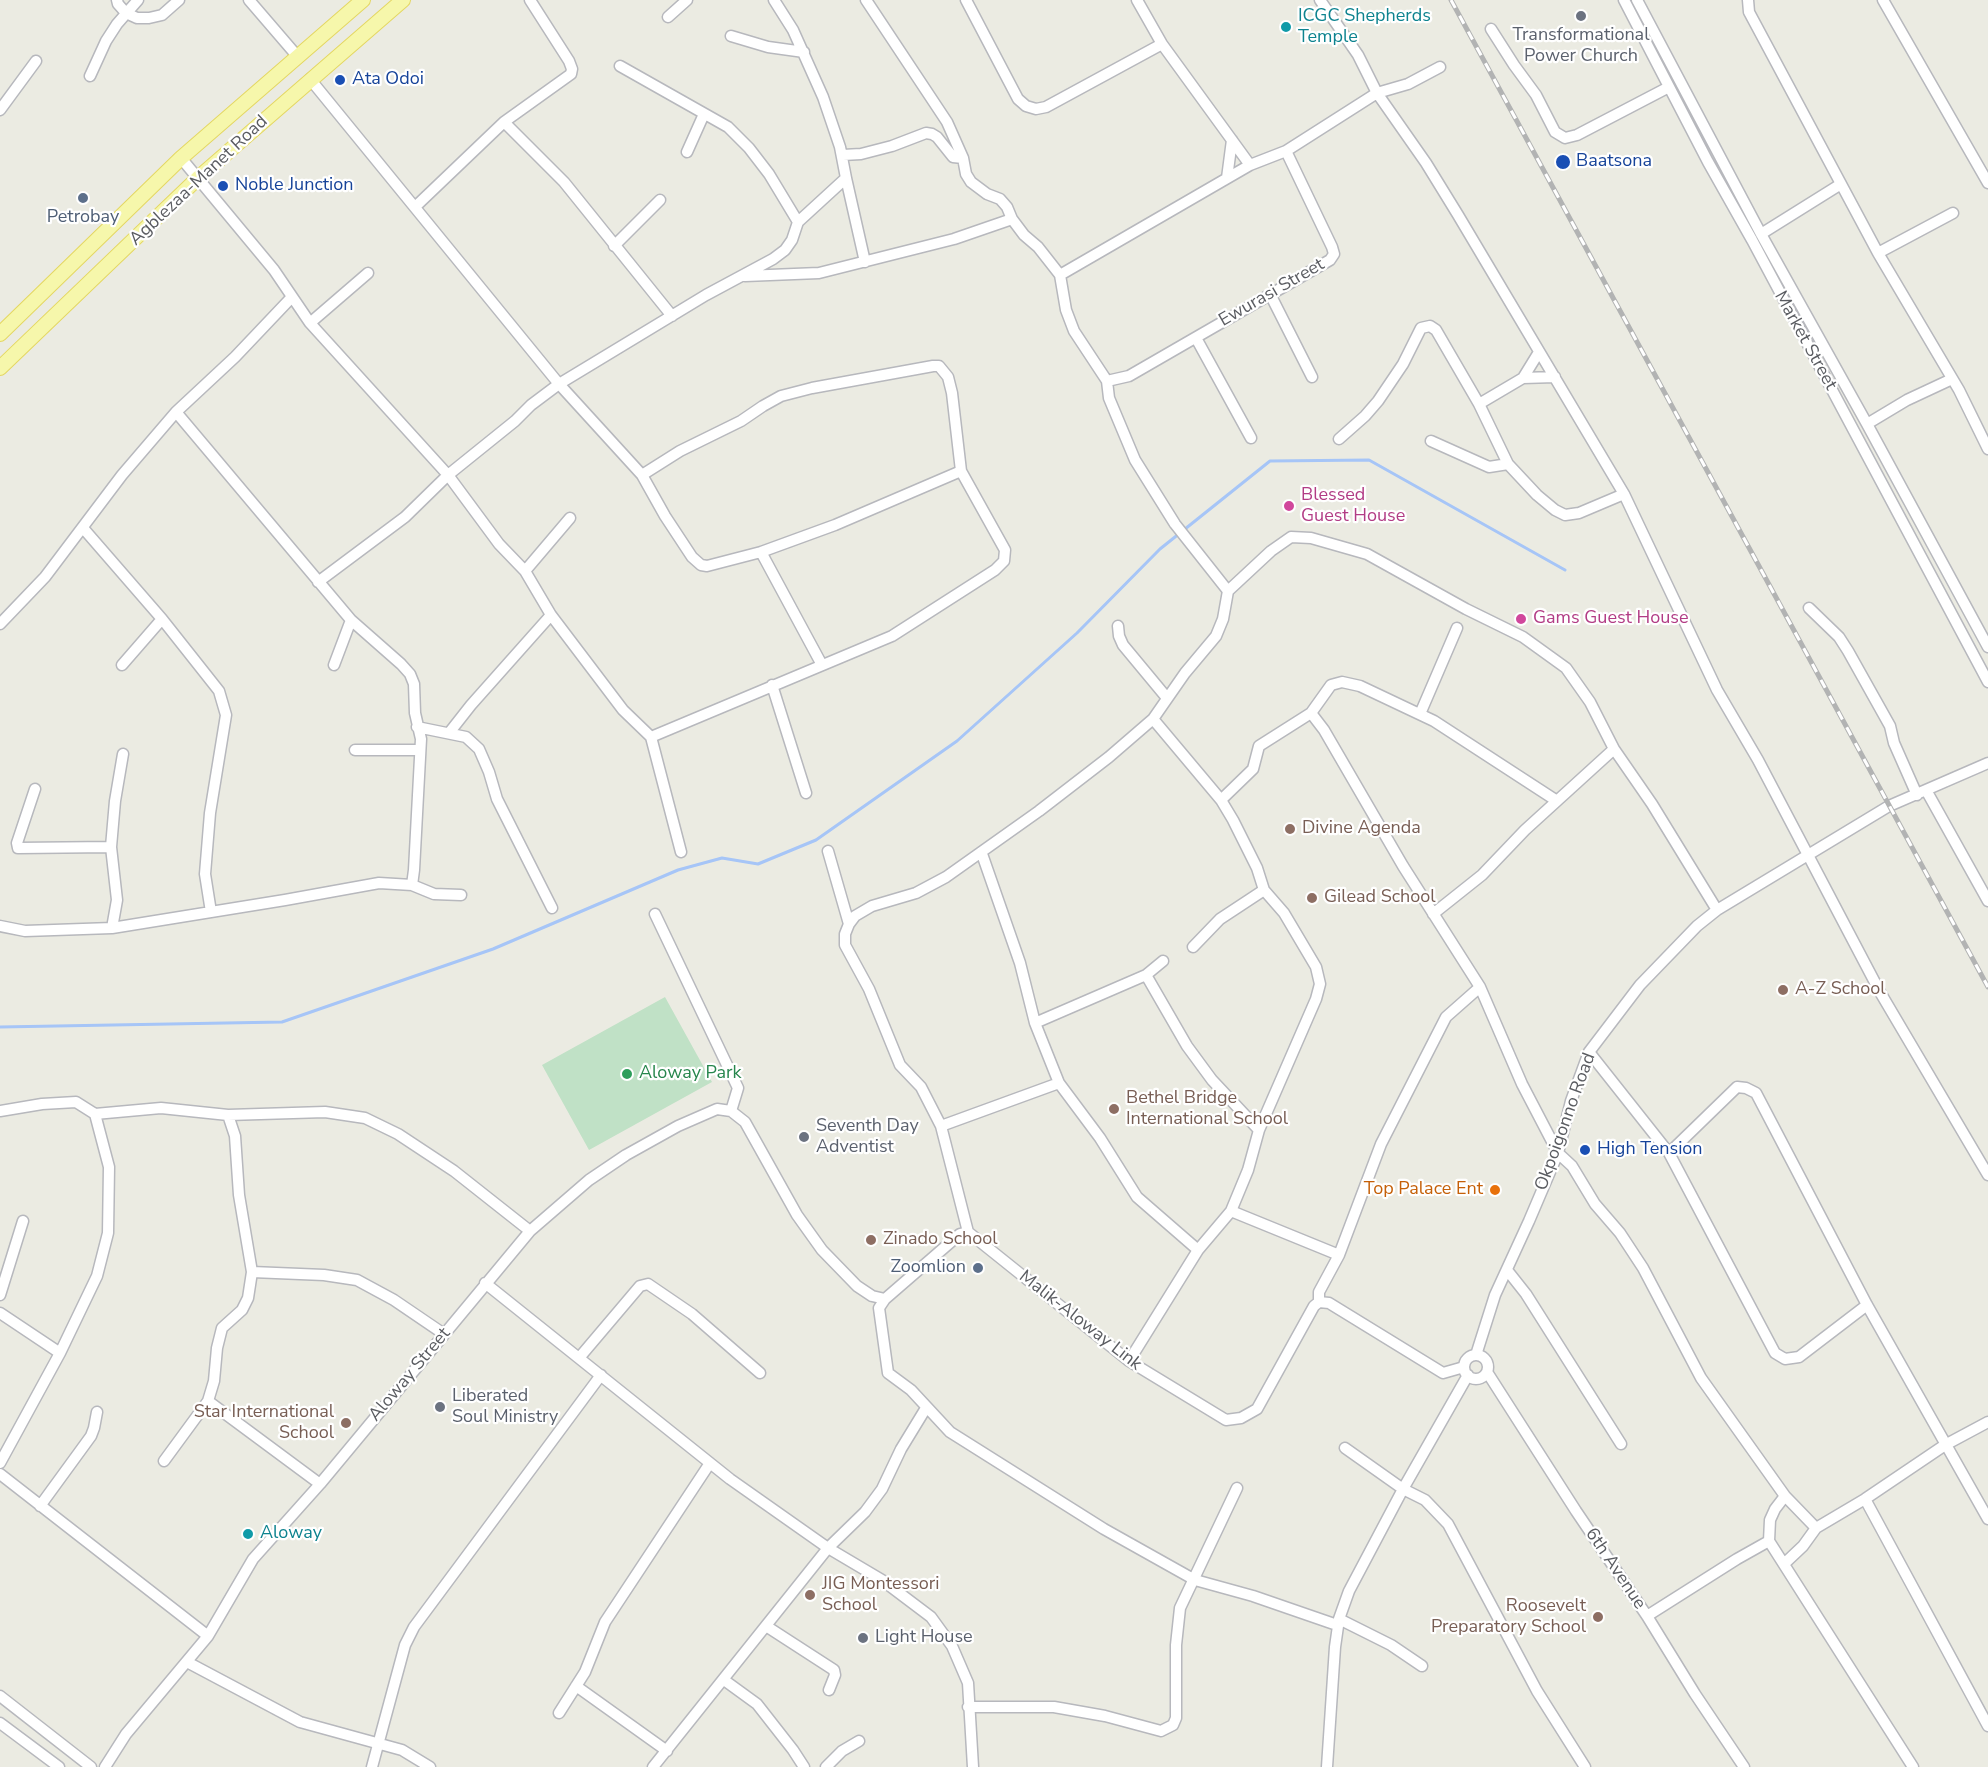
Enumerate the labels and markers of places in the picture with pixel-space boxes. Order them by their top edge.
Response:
place label: ICGC Shepherds Temple [1298,6,1431,48]
marker: Transformational Power Church [1574,9,1588,23]
marker: ICGC Shepherds Temple [1279,20,1293,34]
place label: Transformational Power Church [1513,25,1649,68]
place label: Ata Odoi [352,69,424,91]
marker: Ata Odoi [333,73,347,87]
place label: Baatsona [1576,151,1652,173]
marker: Baatsona [1554,153,1572,171]
place label: Noble Junction [235,175,353,197]
marker: Noble Junction [216,179,230,193]
marker: Petrobay [76,191,90,205]
place label: Petrobay [47,207,119,229]
place label: Blessed Guest House [1301,485,1405,528]
marker: Blessed Guest House [1282,499,1296,513]
place label: Gams Guest House [1533,608,1689,630]
marker: Gams Guest House [1514,612,1528,626]
place label: Divine Agenda [1302,818,1421,840]
marker: Divine Agenda [1283,822,1297,836]
place label: Gilead School [1324,887,1436,909]
marker: Gilead School [1305,891,1319,905]
place label: A-Z School [1795,979,1886,1001]
marker: A-Z School [1776,983,1790,997]
place label: Aloway Park [639,1063,741,1085]
marker: Aloway Park [620,1067,634,1081]
place label: Bethel Bridge International School [1126,1088,1288,1130]
marker: Bethel Bridge International School [1107,1102,1121,1116]
place label: Seventh Day Adventist [816,1116,919,1158]
marker: Seventh Day Adventist [797,1130,811,1144]
place label: High Tension [1597,1139,1703,1161]
marker: High Tension [1578,1143,1592,1157]
place label: Top Palace Ent [1364,1179,1483,1201]
marker: Top Palace Ent [1488,1183,1502,1197]
place label: Zinado School [883,1229,998,1251]
marker: Zinado School [864,1233,878,1247]
place label: Zoomlion [891,1257,966,1279]
marker: Zoomlion [971,1261,985,1275]
place label: Liberated Soul Ministry [452,1386,558,1428]
marker: Liberated Soul Ministry [433,1400,447,1414]
place label: Star International School [194,1402,334,1444]
marker: Star International School [339,1416,353,1430]
place label: Aloway [260,1523,322,1545]
marker: Aloway [241,1527,255,1541]
place label: JIG Montessori School [822,1574,939,1616]
marker: JIG Montessori School [803,1588,817,1602]
place label: Roosevelt Preparatory School [1431,1596,1586,1638]
marker: Roosevelt Preparatory School [1591,1610,1605,1624]
place label: Light House [875,1627,973,1649]
marker: Light House [856,1631,870,1645]

